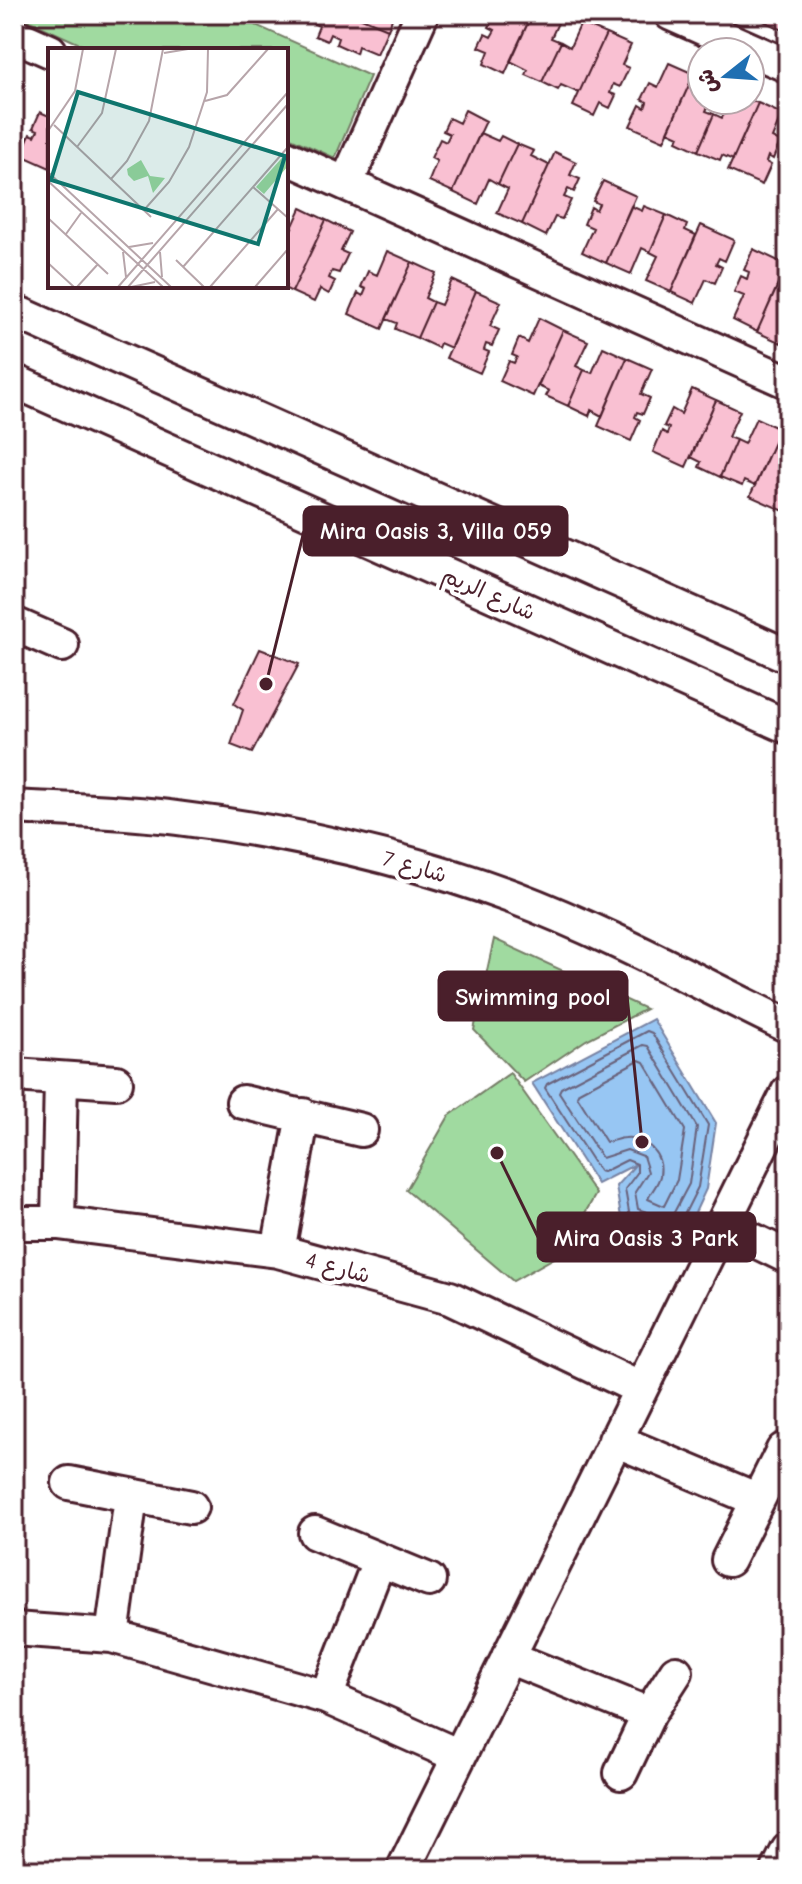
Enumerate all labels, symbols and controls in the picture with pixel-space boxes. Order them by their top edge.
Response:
north arrow [686,36,766,116]
inset map [48,48,288,288]
text: ش [692,66,724,97]
callout: Mira Oasis 3, Villa 059 [304,507,567,555]
text: Mira Oasis 3, Villa 059 [320,517,552,545]
street label: شارع الريم [437,562,539,629]
street label: شارع 7 [379,845,450,890]
callout: Swimming pool [439,972,627,1020]
text: Swimming pool [455,983,611,1011]
callout: Mira Oasis 3 Park [538,1213,755,1261]
text: Mira Oasis 3 Park [554,1224,738,1252]
street label: شارع 4 [302,1247,373,1291]

